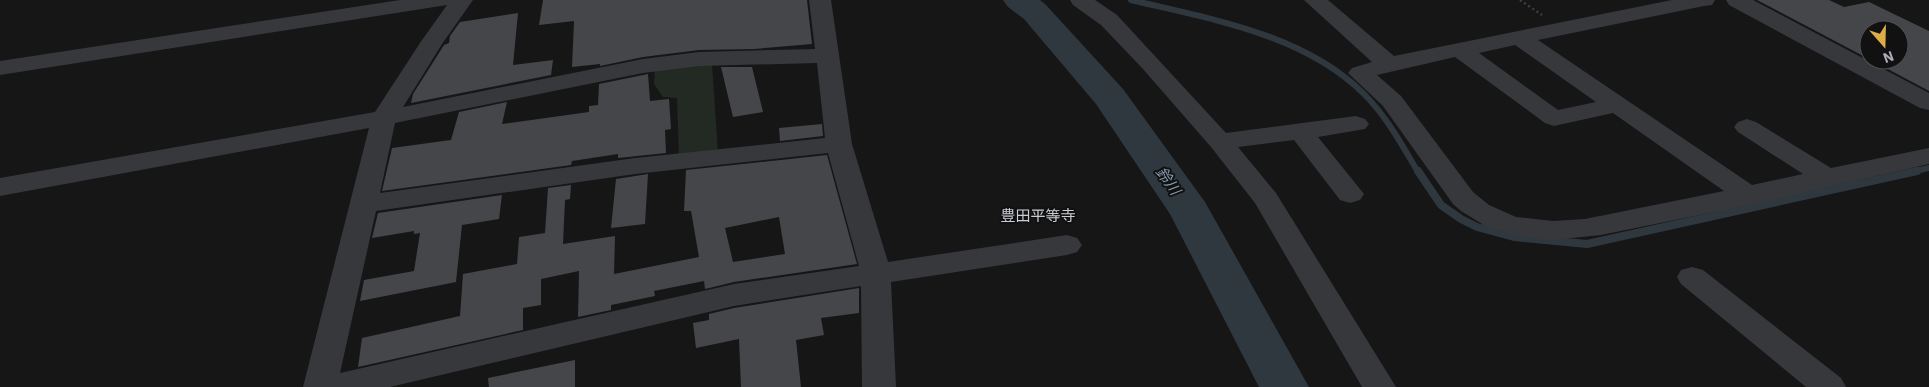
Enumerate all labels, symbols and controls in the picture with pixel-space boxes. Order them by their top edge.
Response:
north arrow [1859,20,1909,70]
text: N [1881,47,1896,67]
water label: 鈴川 [1152,163,1186,200]
district label: 豊田平等寺 [1000,206,1076,225]

